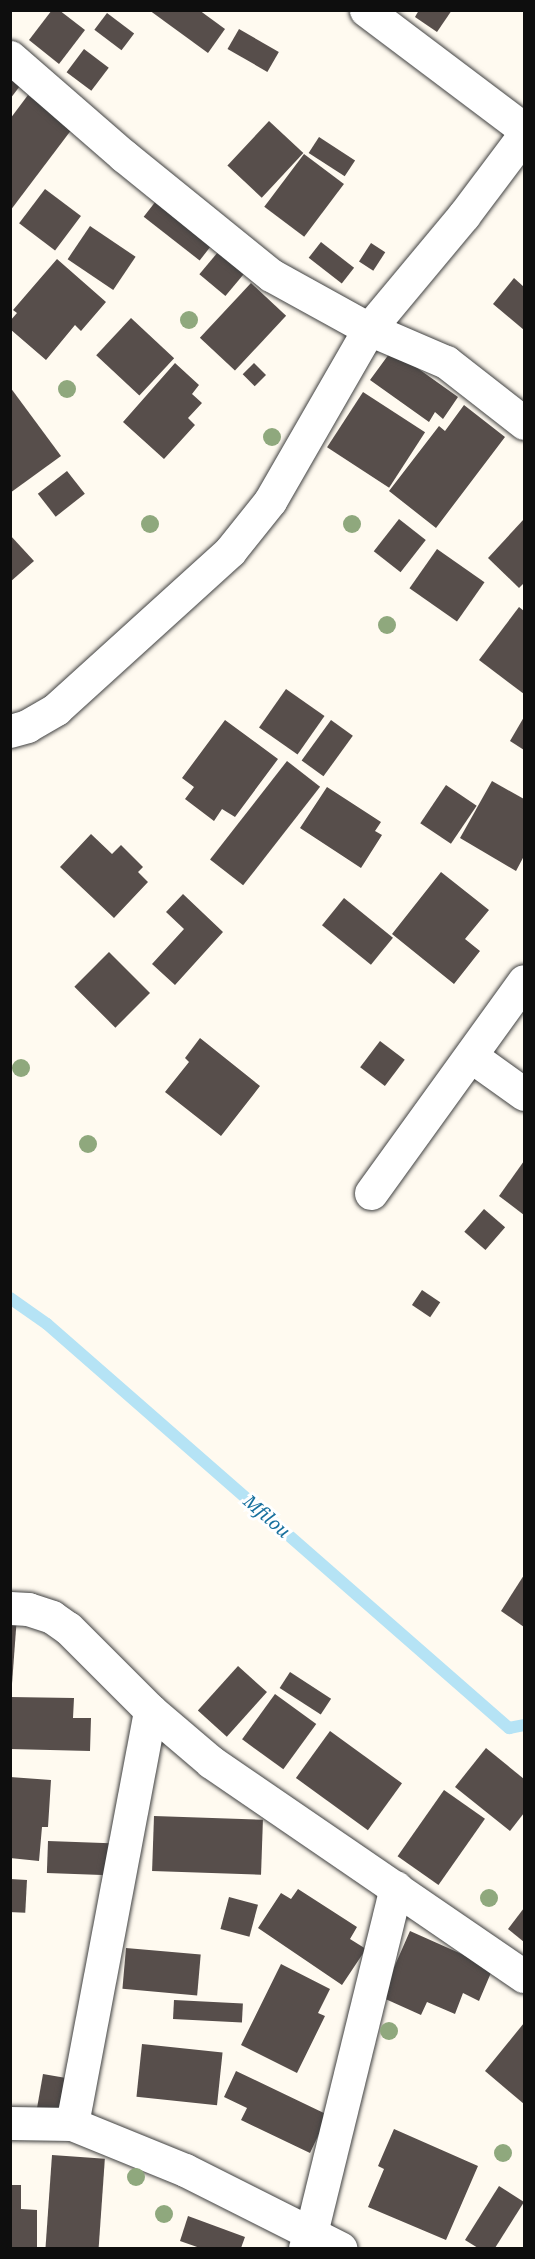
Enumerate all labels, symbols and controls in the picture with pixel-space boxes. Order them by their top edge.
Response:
water label: Mfilou [239,1490,295,1542]

